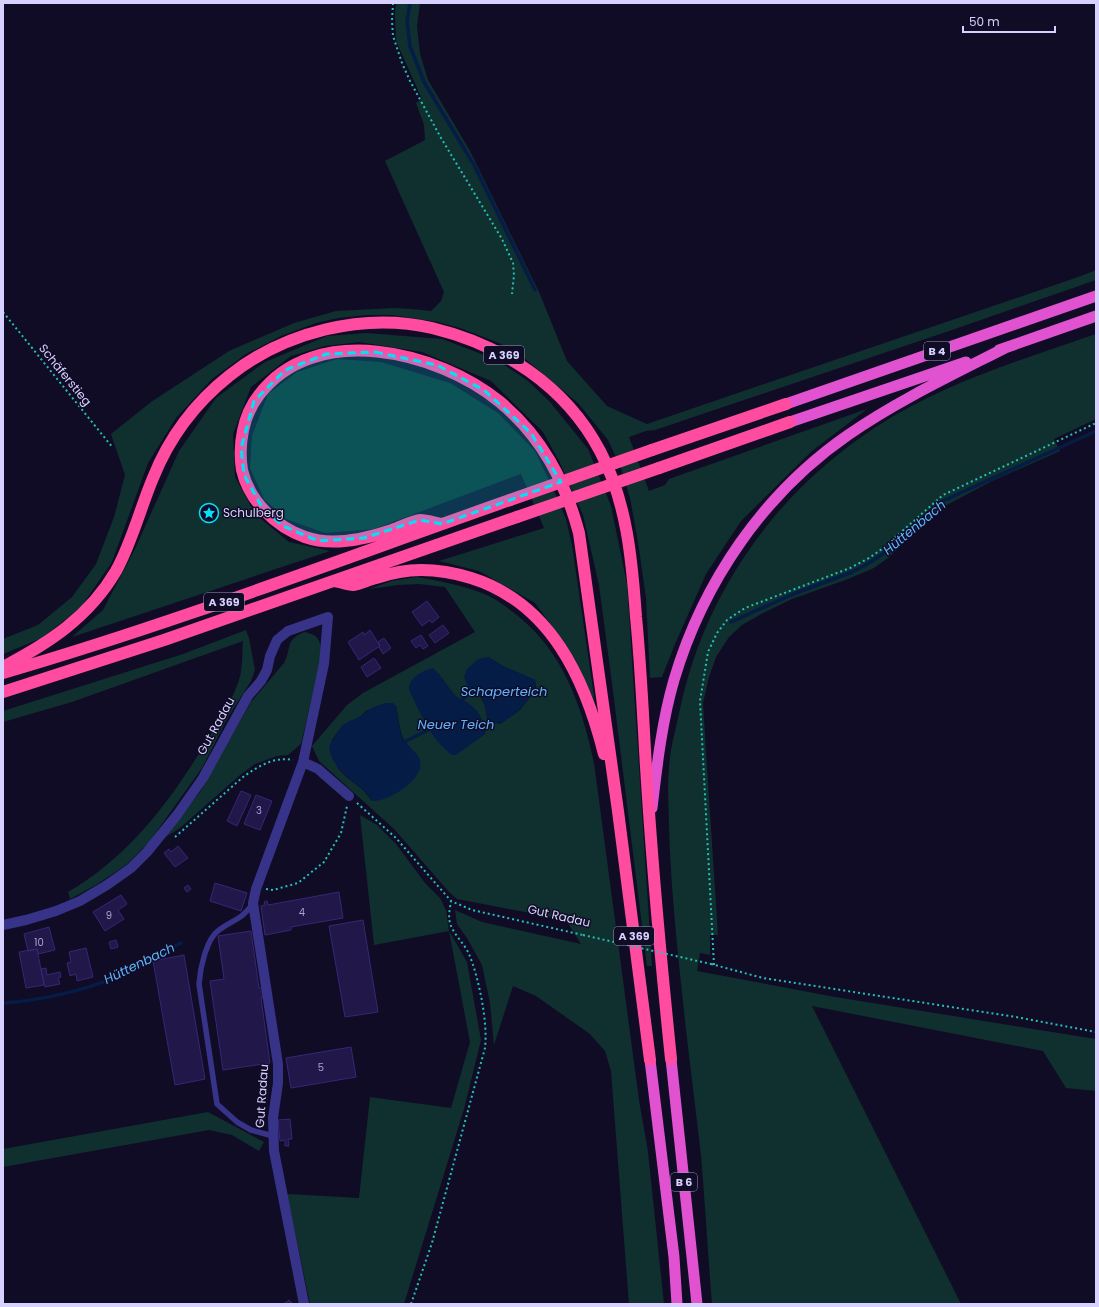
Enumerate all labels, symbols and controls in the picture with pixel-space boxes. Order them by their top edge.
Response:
scale bar [963,8,1055,34]
text: 50 m [969,13,1000,30]
street label: Schäferstieg [35,340,96,409]
road number: B 4 [924,342,950,360]
road number: A 369 [484,346,524,364]
water label: Hüttenbach [879,495,950,559]
place icon: Schulberg [198,502,220,524]
place label: Schulberg [223,504,284,521]
road number: A 369 [204,593,244,611]
water label: Schaperteich [461,682,547,701]
street label: Gut Radau [193,694,238,758]
water label: Neuer Teich [418,715,494,734]
house number: 3 [256,803,262,818]
street label: Gut Radau [526,900,592,931]
house number: 4 [299,905,305,920]
house number: 9 [106,908,112,923]
road number: A 369 [614,927,654,945]
house number: 10 [34,935,44,950]
water label: Hüttenbach [100,938,178,989]
house number: 5 [318,1060,324,1075]
street label: Gut Radau [251,1063,272,1128]
road number: B 6 [671,1173,697,1191]

